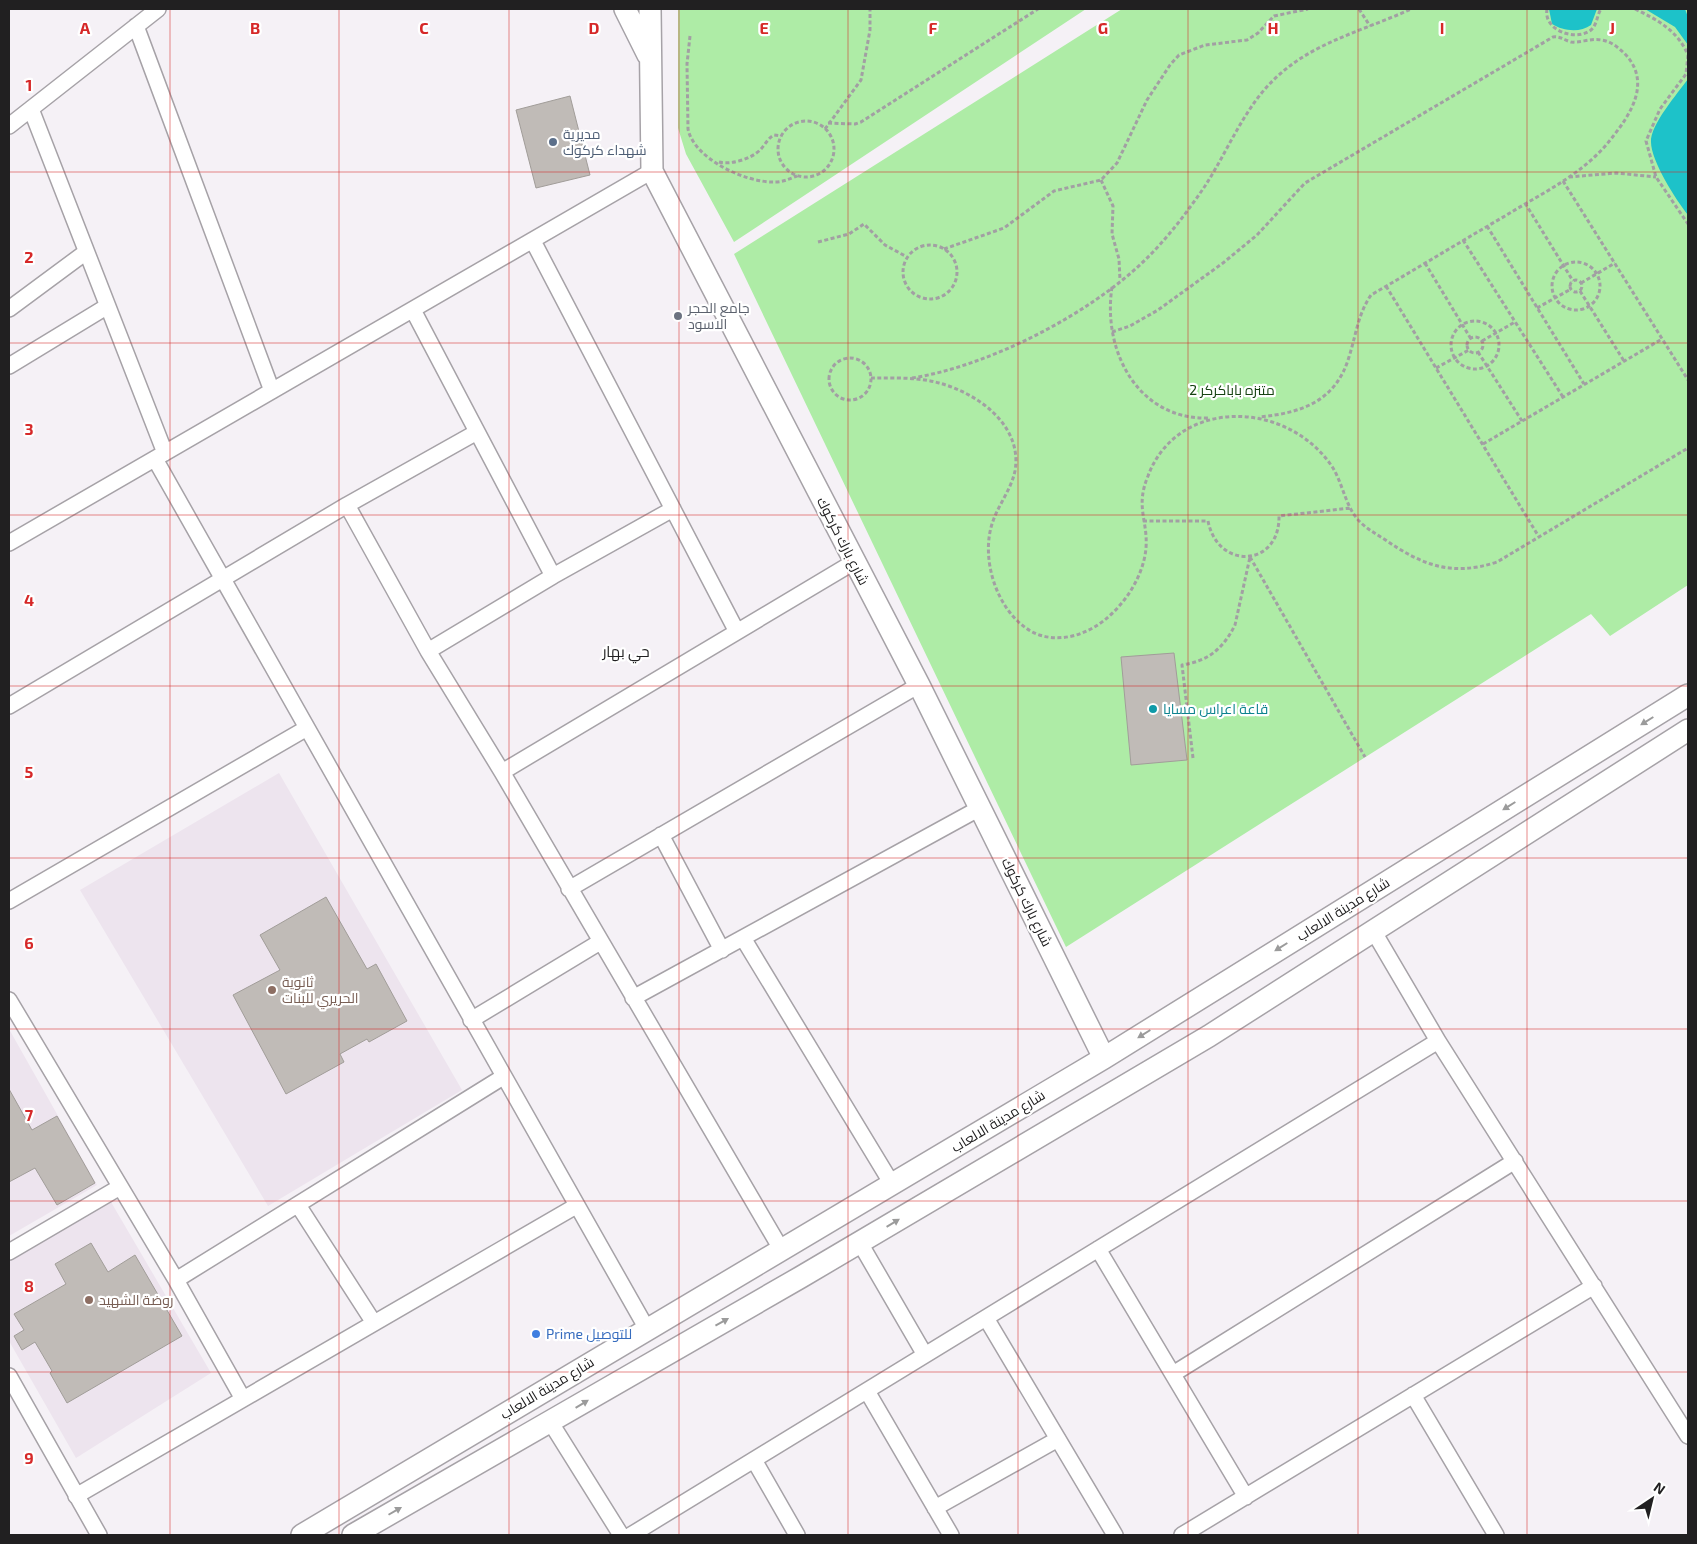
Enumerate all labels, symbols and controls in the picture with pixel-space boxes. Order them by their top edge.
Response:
text: A [80,18,91,37]
text: B [250,18,260,37]
text: C [419,18,429,37]
text: D [589,18,600,37]
text: E [759,18,769,37]
text: F [929,18,938,37]
text: G [1098,18,1108,37]
text: H [1267,18,1279,37]
text: I [1440,18,1444,37]
text: J [1609,18,1615,37]
text: 1 [26,75,32,94]
place label: مديرية شهداء كركوك [563,125,647,158]
marker: مديرية شهداء كركوك [547,136,559,148]
text: 2 [24,247,34,266]
place label: جامع الحجر الاسود [687,299,750,332]
marker: جامع الحجر الاسود [672,310,684,322]
park label: متنزه باباكركر 2 [1189,381,1275,398]
text: 3 [24,419,34,438]
street label: شارع بارك كركوك [813,494,873,588]
text: 4 [24,590,34,609]
district label: حي بهار [601,642,650,664]
place label: قاعة اعراس مسايا [1163,700,1268,717]
marker: قاعة اعراس مسايا [1147,703,1159,715]
one-way arrow [1640,716,1653,725]
text: 5 [25,762,34,781]
one-way arrow [1502,802,1515,811]
street label: شارع بارك كركوك [998,855,1056,949]
street label: شارع مدينة الالعاب [1293,873,1393,945]
text: 6 [24,933,34,952]
one-way arrow [1275,943,1288,952]
place label: ثانوية الحريري للبنات [282,973,359,1010]
marker: ثانوية الحريري للبنات [266,984,278,996]
one-way arrow [1137,1029,1150,1038]
street label: شارع مدينة الالعاب [948,1086,1048,1156]
text: 7 [25,1105,34,1124]
one-way arrow [886,1219,899,1228]
text: 8 [24,1276,34,1295]
place label: روضة الشهيد [99,1291,174,1308]
marker: روضة الشهيد [83,1294,95,1306]
one-way arrow [714,1318,729,1326]
place label: Prime للتوصيل [546,1325,632,1342]
marker: Prime للتوصيل [530,1328,542,1340]
street label: شارع مدينة الالعاب [497,1353,597,1423]
one-way arrow [575,1400,588,1409]
text: 9 [24,1448,34,1467]
north arrow [1627,1474,1677,1524]
text: N [1651,1478,1669,1498]
one-way arrow [388,1507,402,1515]

